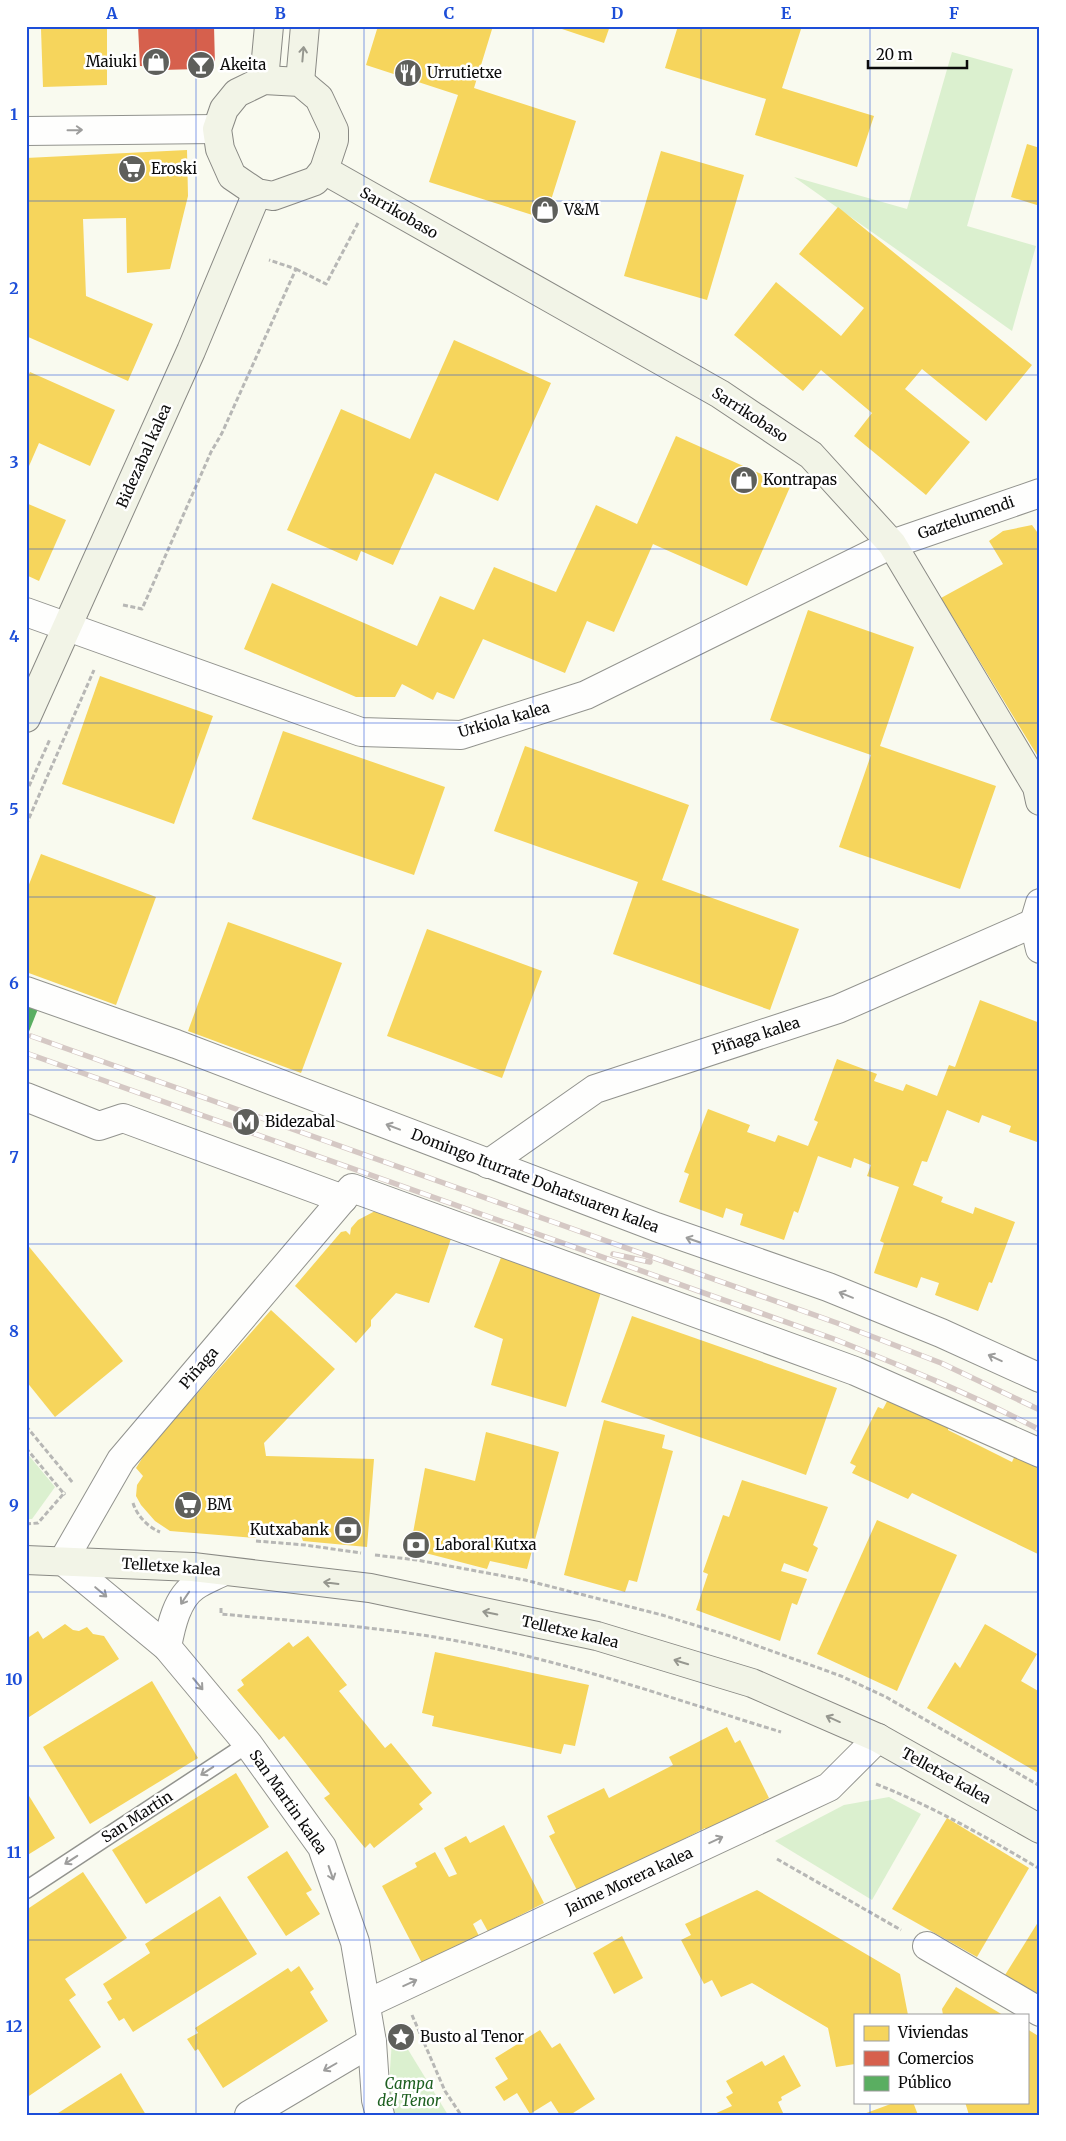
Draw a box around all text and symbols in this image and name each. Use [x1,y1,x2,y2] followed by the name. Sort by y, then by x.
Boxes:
[105,3,118,23] text: A
[274,3,286,23] text: B
[444,3,454,23] text: C
[611,3,623,23] text: D
[781,3,792,23] text: E
[949,3,959,23] text: F
[868,38,967,70] scale bar
[876,45,913,64] text: 20 m
[141,47,171,77] shop icon: Maiuki
[298,47,307,63] one-way arrow
[186,50,216,80] bar icon: Akeita
[86,52,137,71] place label: Maiuki
[219,55,266,74] place label: Akeita
[393,58,423,88] restaurant icon: Urrutietxe
[427,63,502,82] place label: Urrutietxe
[10,104,18,124] text: 1
[66,125,83,135] one-way arrow
[117,154,147,184] supermarket icon: Eroski
[151,159,197,178] place label: Eroski
[357,183,442,243] street label: Sarrikobaso
[530,195,560,225] shop icon: V&M
[563,200,600,219] place label: V&M
[9,278,19,298] text: 2
[709,383,792,446] street label: Sarrikobaso
[112,401,175,511] street label: Bidezabal kalea
[9,452,19,472] text: 3
[729,465,759,495] shop icon: Kontrapas
[763,470,837,489] place label: Kontrapas
[915,492,1017,543] street label: Gaztelumendi
[9,626,19,646] text: 4
[456,697,552,742] street label: Urkiola kalea
[9,799,19,819] text: 5
[9,973,19,993] text: 6
[710,1012,802,1059] street label: Piñaga kalea
[231,1107,261,1137] metro station icon: Bidezabal
[265,1112,336,1131] place label: Bidezabal
[386,1122,401,1131] one-way arrow
[408,1124,662,1237] street label: Domingo Iturrate Dohatsuaren kalea
[9,1147,19,1167] text: 7
[686,1235,701,1244] one-way arrow
[839,1289,854,1299] one-way arrow
[9,1321,19,1341] text: 8
[175,1343,222,1393] street label: Piñaga
[988,1352,1003,1362] one-way arrow
[173,1490,203,1520] supermarket icon: BM
[9,1495,19,1515] text: 9
[207,1495,232,1514] place label: BM
[333,1515,363,1545] bank icon: Kutxabank
[250,1520,329,1539] place label: Kutxabank
[401,1530,431,1560] bank icon: Laboral Kutxa
[435,1535,536,1554] place label: Laboral Kutxa
[121,1554,221,1579] street label: Telletxe kalea
[323,1578,339,1588] one-way arrow
[94,1586,107,1597] one-way arrow
[180,1591,190,1605] one-way arrow
[482,1608,498,1618] one-way arrow
[520,1611,621,1652] street label: Telletxe kalea
[674,1656,690,1666] one-way arrow
[5,1669,23,1689] text: 10
[192,1678,204,1691] one-way arrow
[826,1713,841,1723] one-way arrow
[898,1743,994,1808] street label: Telletxe kalea
[245,1746,331,1857] street label: San Martin kalea
[200,1766,214,1776] one-way arrow
[98,1786,176,1847] street label: San Martin
[708,1835,723,1844] one-way arrow
[7,1842,22,1862] text: 11
[561,1843,695,1919] street label: Jaime Morera kalea
[64,1855,78,1866] one-way arrow
[327,1865,337,1881] one-way arrow
[403,1978,418,1988] one-way arrow
[854,2014,1028,2104] legend
[6,2016,22,2036] text: 12
[386,2022,416,2052] place icon: Busto al Tenor
[897,2023,968,2042] text: Viviendas
[420,2027,524,2046] place label: Busto al Tenor
[898,2049,974,2068] text: Comercios
[323,2063,337,2073] one-way arrow
[898,2073,952,2092] text: Público
[377,2074,442,2110] park label: Campa del Tenor

